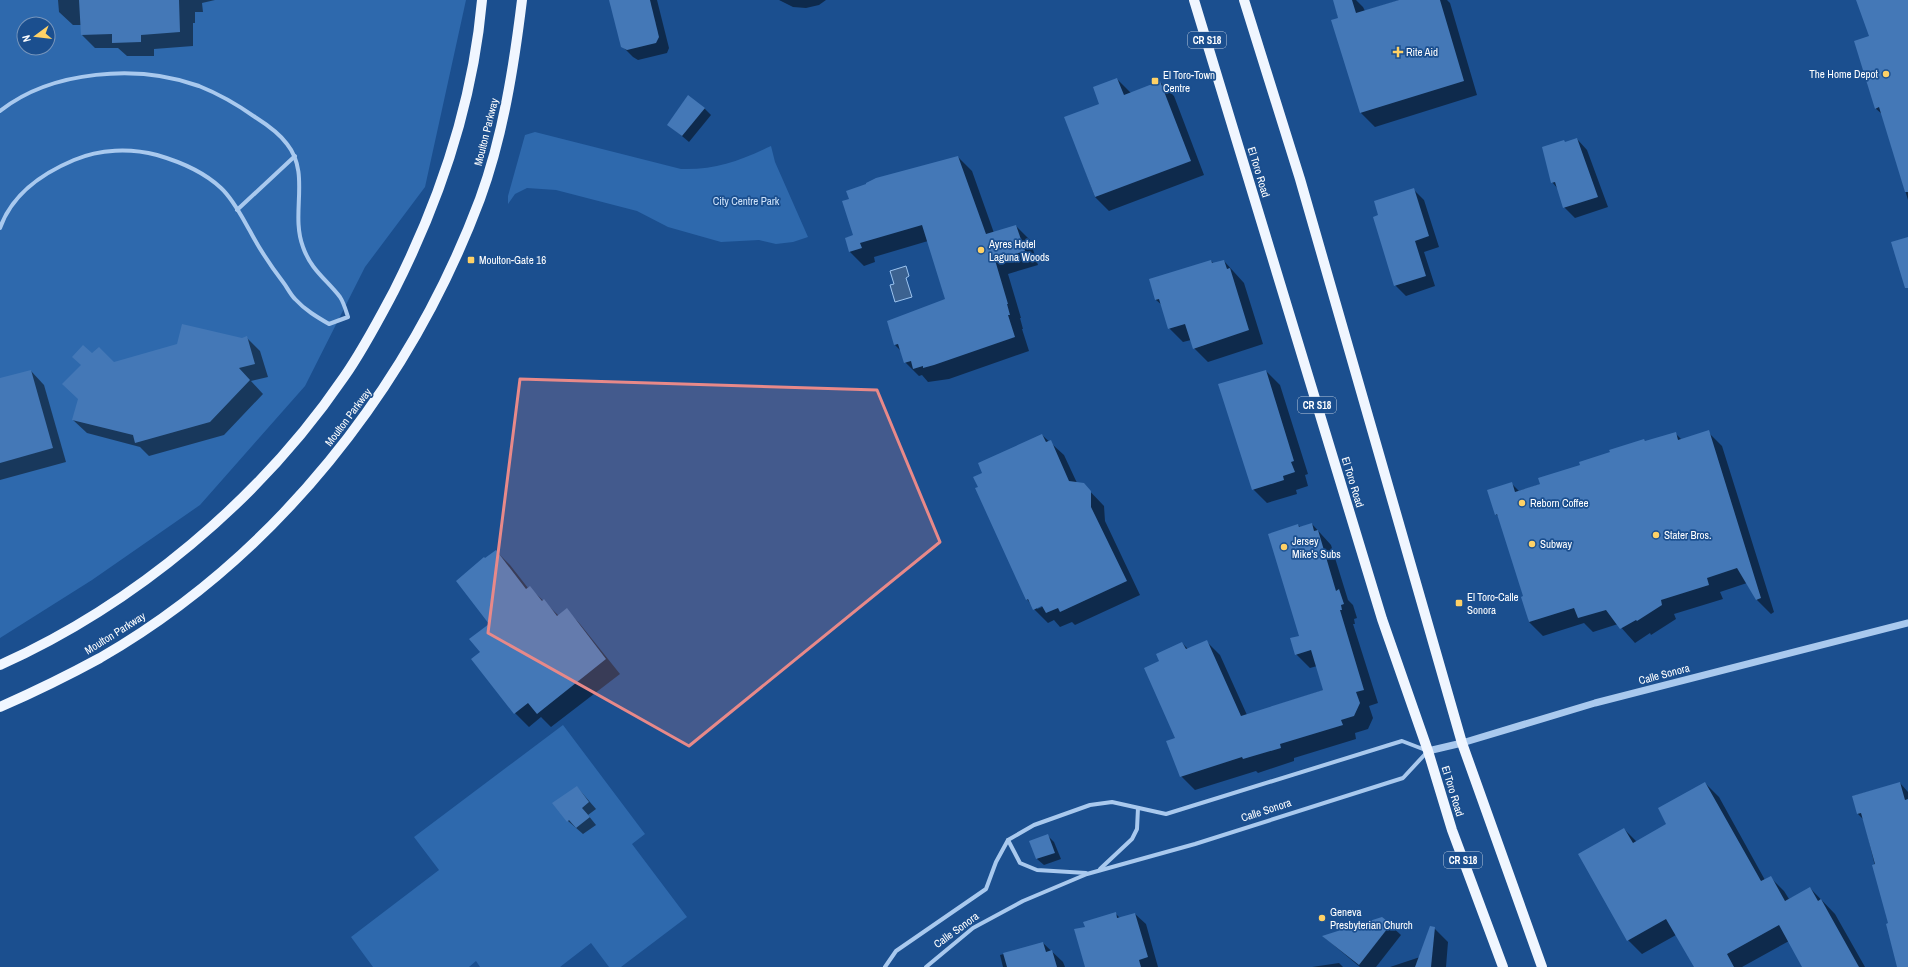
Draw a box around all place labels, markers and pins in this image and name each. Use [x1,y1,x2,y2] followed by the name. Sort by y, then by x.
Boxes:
[1406,45,1438,59] place label: Rite Aid
[1393,47,1403,57] marker: Rite Aid
[1809,67,1878,81] place label: The Home Depot
[1163,68,1215,95] place label: El Toro-Town Centre
[1881,69,1891,79] marker: The Home Depot
[1150,76,1160,86] marker: El Toro-Town Centre
[988,237,1050,264] place label: Ayres Hotel Laguna Woods
[976,245,986,255] marker: Ayres Hotel Laguna Woods
[479,253,546,267] place label: Moulton-Gate 16
[466,255,476,265] marker: Moulton-Gate 16
[1530,496,1589,510] place label: Reborn Coffee
[1517,498,1527,508] marker: Reborn Coffee
[1664,528,1712,542] place label: Stater Bros.
[1651,530,1661,540] marker: Stater Bros.
[1292,534,1341,561] place label: Jersey Mike's Subs
[1540,537,1573,551] place label: Subway
[1527,539,1537,549] marker: Subway
[1279,542,1289,552] marker: Jersey Mike's Subs
[1467,590,1518,617] place label: El Toro-Calle Sonora
[1454,598,1464,608] marker: El Toro-Calle Sonora
[1330,905,1413,932] place label: Geneva Presbyterian Church
[1317,913,1327,923] marker: Geneva Presbyterian Church

